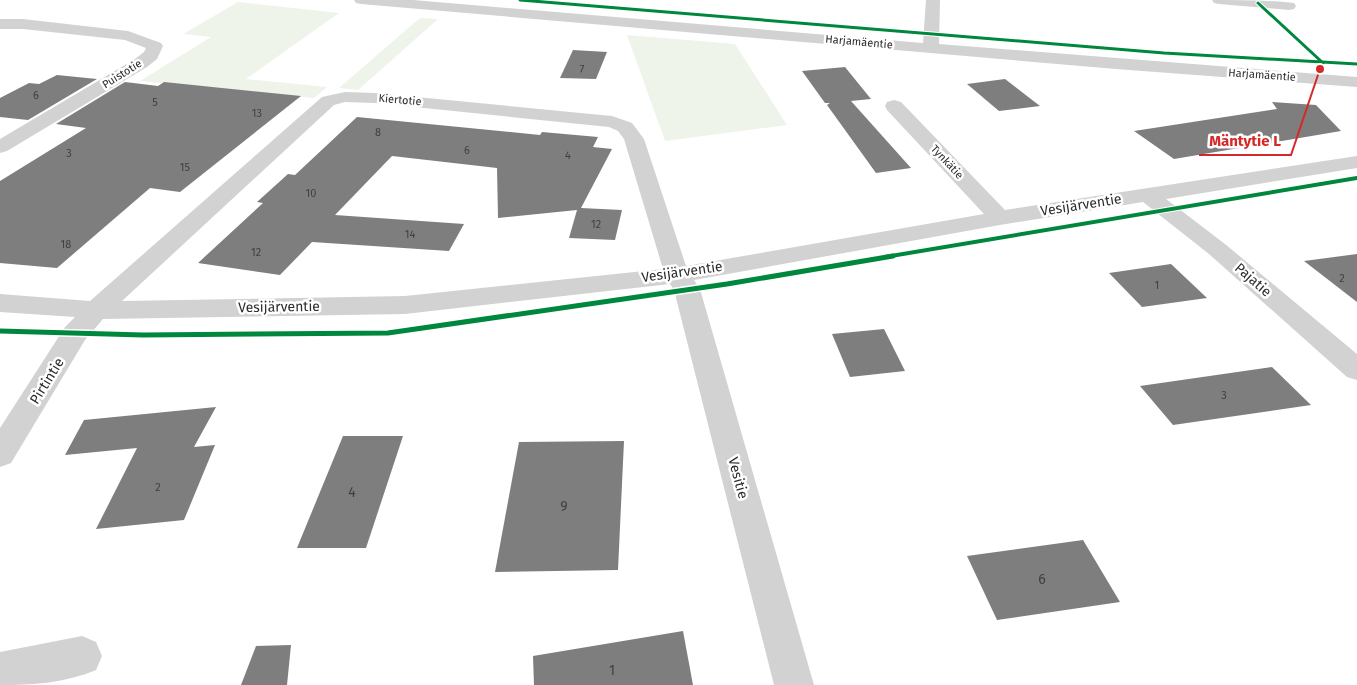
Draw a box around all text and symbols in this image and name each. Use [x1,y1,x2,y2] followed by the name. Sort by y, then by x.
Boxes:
[825,33,893,51] street label: Harjamäentie
[100,57,144,91] street label: Puistotie
[580,63,585,76] house number: 7
[1228,66,1296,84] street label: Harjamäentie
[33,89,39,102] house number: 6
[378,92,422,108] street label: Kiertotie
[152,96,158,109] house number: 5
[252,107,262,120] house number: 13
[1199,125,1291,155] callout: Mäntytie L
[375,126,381,139] house number: 8
[1209,132,1281,150] text: Mäntytie L
[928,142,966,182] street label: Tynkätie
[464,144,470,157] house number: 6
[66,147,72,160] house number: 3
[565,149,571,162] house number: 4
[180,161,191,174] house number: 15
[306,187,316,200] house number: 10
[1039,190,1123,220] street label: Vesijärventie
[591,218,601,231] house number: 12
[405,228,415,241] house number: 14
[61,238,71,251] house number: 18
[251,246,261,259] house number: 12
[640,258,724,286] street label: Vesijärventie
[1231,259,1275,301] street label: Pajatie
[1339,272,1345,285] house number: 2
[1155,279,1159,292] house number: 1
[238,298,320,316] street label: Vesijärventie
[26,355,68,407] street label: Pirtintie
[1221,389,1227,402] house number: 3
[724,455,752,501] street label: Vesitie
[155,481,161,494] house number: 2
[348,484,356,501] house number: 4
[560,498,568,515] house number: 9
[1038,571,1046,588] house number: 6
[609,662,615,679] house number: 1

